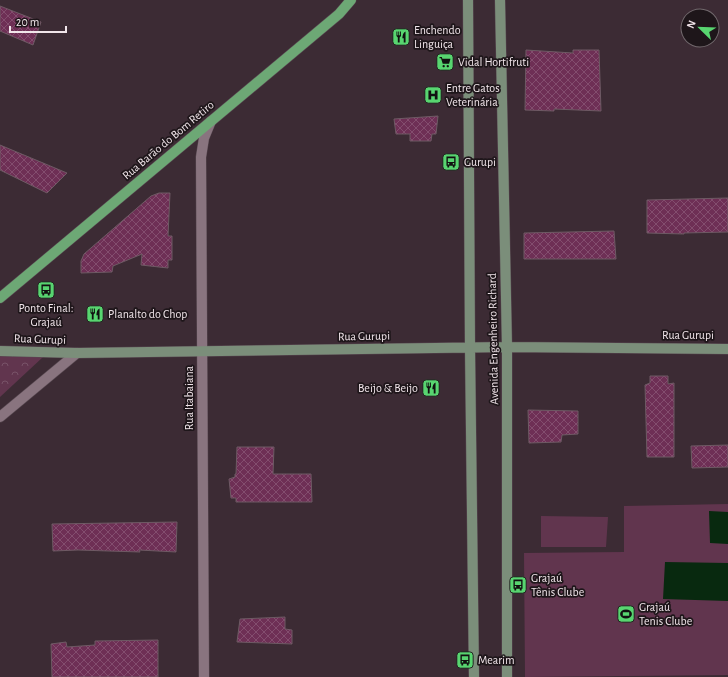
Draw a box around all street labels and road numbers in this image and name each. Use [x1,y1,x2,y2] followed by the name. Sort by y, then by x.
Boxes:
[120,98,216,182] street label: Rua Barão do Bom Retiro
[486,273,500,405] street label: Avenida Engenheiro Richard
[662,329,714,341] street label: Rua Gurupi
[338,330,390,342] street label: Rua Gurupi
[14,332,66,346] street label: Rua Gurupi
[183,365,195,430] street label: Rua Itabaiana

